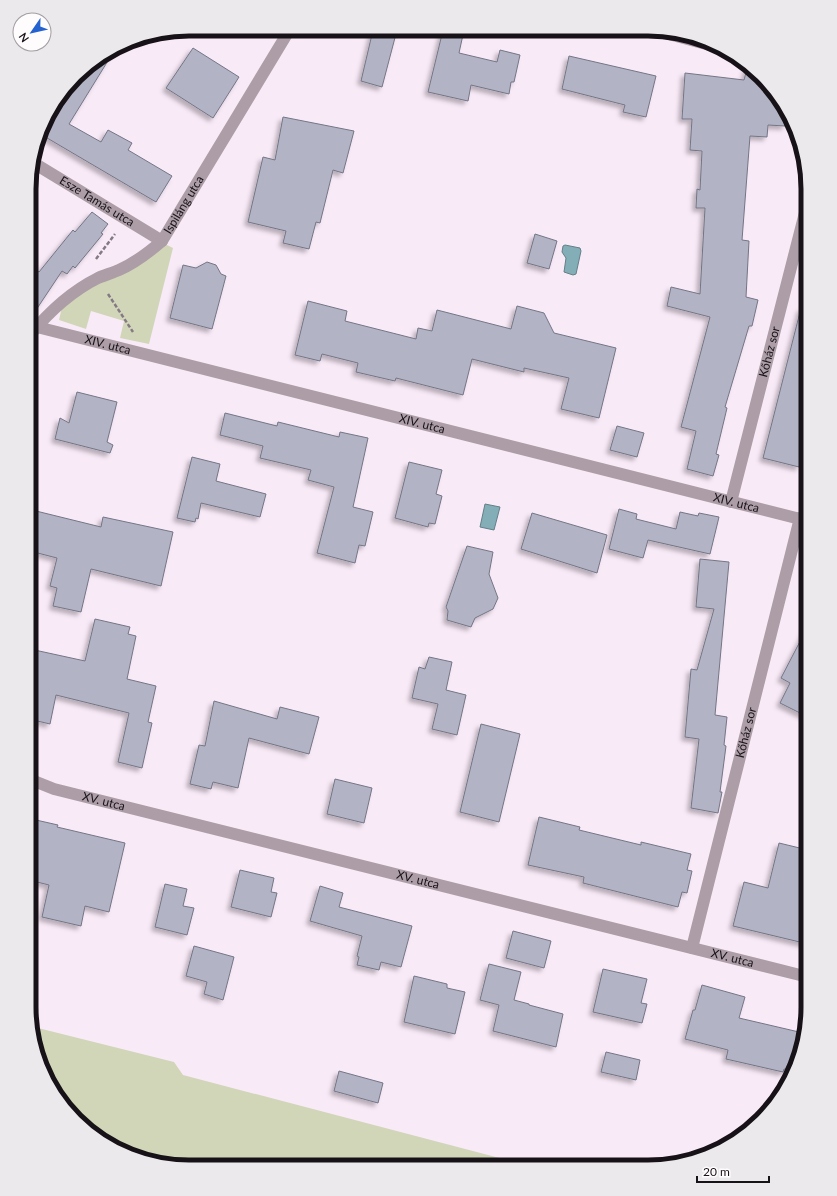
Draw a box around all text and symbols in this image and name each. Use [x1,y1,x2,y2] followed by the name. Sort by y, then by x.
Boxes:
[12,12,52,52] north arrow
[16,31,31,45] text: N
[57,173,137,230] street label: Esze Tamás utca
[160,173,207,237] street label: Ispiláng utca
[755,324,783,379] street label: Kőház sor
[83,331,133,357] street label: XIV. utca
[397,410,447,436] street label: XIV. utca
[712,489,761,515] street label: XIV. utca
[732,705,759,760] street label: Kőház sor
[81,788,127,813] street label: XV. utca
[395,867,441,892] street label: XV. utca
[709,945,755,970] street label: XV. utca
[697,1158,769,1184] scale bar
[703,1164,730,1179] text: 20 m

